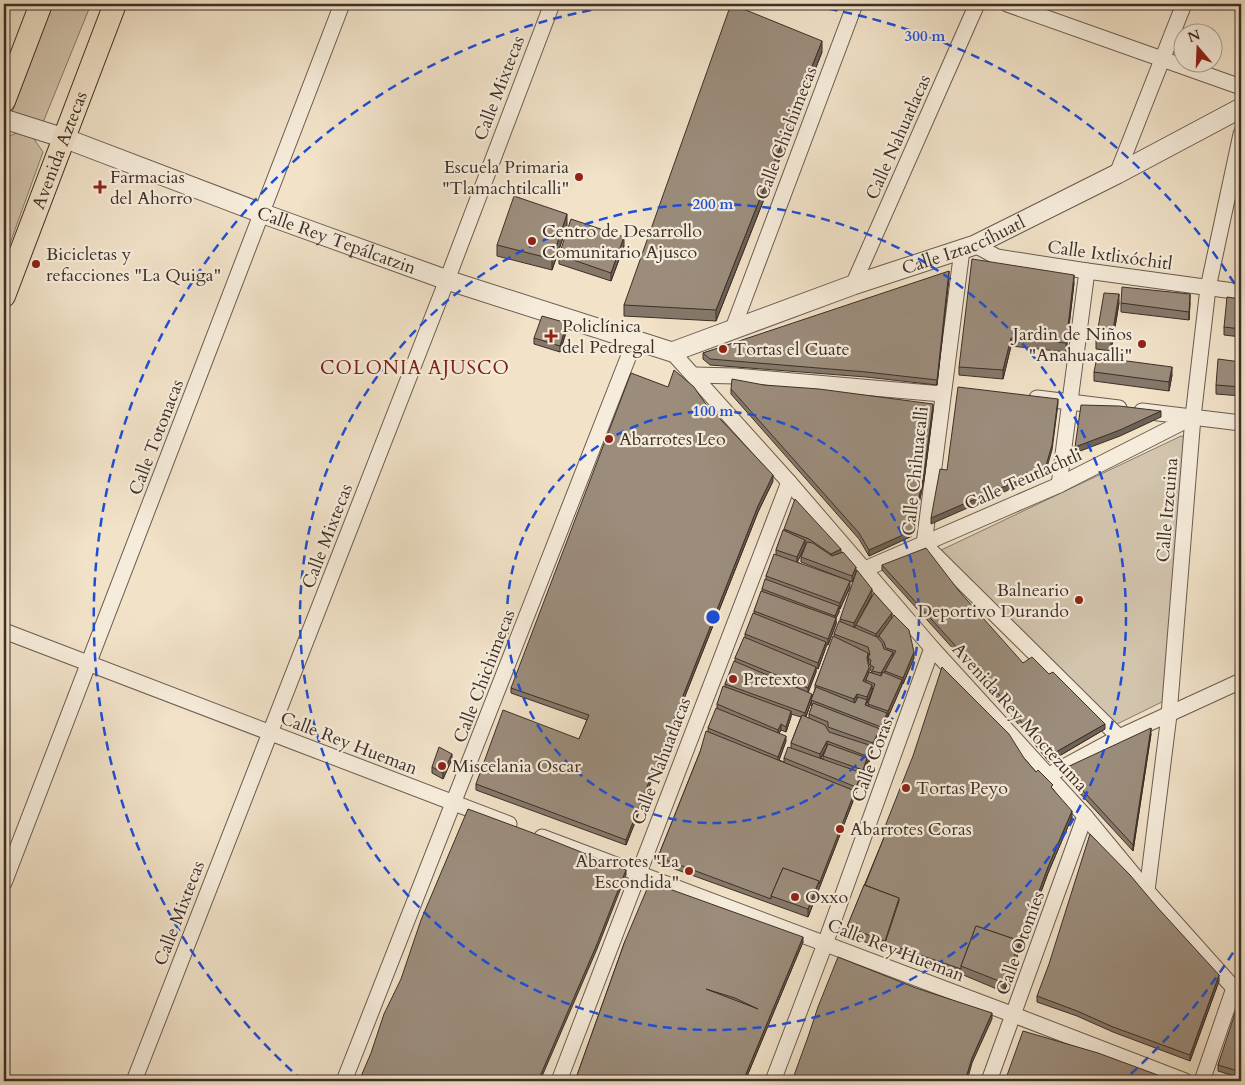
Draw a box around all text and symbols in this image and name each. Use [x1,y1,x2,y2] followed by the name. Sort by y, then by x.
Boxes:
[1172,22,1222,72] north arrow
[1185,25,1203,47] text: N
[905,26,946,46] text: 300 m
[468,32,531,144] street label: Calle Mixtecas
[750,63,823,203] street label: Calle Chichimecas
[860,71,937,204] street label: Calle Nahuatlacas
[26,88,94,213] street label: Avenida Aztecas
[442,155,569,201] place label: Escuela Primaria "Tlamachtilcalli"
[110,165,193,211] place label: Farmacias del Ahorro
[573,171,585,183] marker: Escuela Primaria "Tlamachtilcalli"
[94,181,106,193] marker: Farmacias del Ahorro
[693,194,734,214] text: 200 m
[253,201,420,281] street label: Calle Rey Tepálcatzin
[899,210,1030,281] street label: Calle Iztaccíhuatl
[542,219,702,265] place label: Centro de Desarrollo Comunitario Ajusco
[1046,234,1175,277] street label: Calle Ixtlixóchitl
[526,235,538,247] marker: Centro de Desarrollo Comunitario Ajusco
[46,242,221,288] place label: Bicicletas y refacciones "La Quiga"
[30,258,42,270] marker: Bicicletas y refacciones "La Quiga"
[562,314,655,360] place label: Policlínica del Pedregal
[1010,322,1132,368] place label: Jardin de Niños "Anahuacalli"
[544,329,558,343] marker: Policlínica del Pedregal
[733,337,850,362] place label: Tortas el Cuate
[1136,338,1148,350] marker: Jardin de Niños "Anahuacalli"
[717,343,729,355] marker: Tortas el Cuate
[320,355,510,381] district label: COLONIA AJUSCO
[123,376,190,499] street label: Calle Totonacas
[693,401,734,421] text: 100 m
[896,405,935,537] street label: Calle Chihuacalli
[619,427,726,452] place label: Abarrotes Leo
[603,433,615,445] marker: Abarrotes Leo
[960,442,1086,517] street label: Calle Teutlachtli
[1150,457,1185,563] street label: Calle Itzcuina
[296,480,359,592] street label: Calle Mixtecas
[918,578,1069,624] place label: Balneario Deportivo Durando
[1073,594,1085,606] marker: Balneario Deportivo Durando
[448,606,521,746] street label: Calle Chichimecas
[704,608,722,626] centre of rings
[946,638,1093,797] street label: Avenida Rey Moctezuma
[743,667,807,692] place label: Pretexto
[727,673,739,685] marker: Pretexto
[626,694,697,828] street label: Calle Nahuatlacas
[277,706,422,781] street label: Calle Rey Hueman
[846,715,899,806] street label: Calle Coras
[452,754,581,779] place label: Miscelania Oscar
[436,760,448,772] marker: Miscelania Oscar
[916,776,1008,801] place label: Tortas Peyo
[900,782,912,794] marker: Tortas Peyo
[850,817,972,842] place label: Abarrotes Coras
[834,823,846,835] marker: Abarrotes Coras
[575,849,679,895] place label: Abarrotes "La Escondida"
[148,857,211,969] street label: Calle Mixtecas
[683,865,695,877] marker: Abarrotes "La Escondida"
[805,885,848,910] place label: Oxxo
[990,888,1051,999] street label: Calle Otomíes
[789,891,801,903] marker: Oxxo
[824,913,969,988] street label: Calle Rey Hueman

